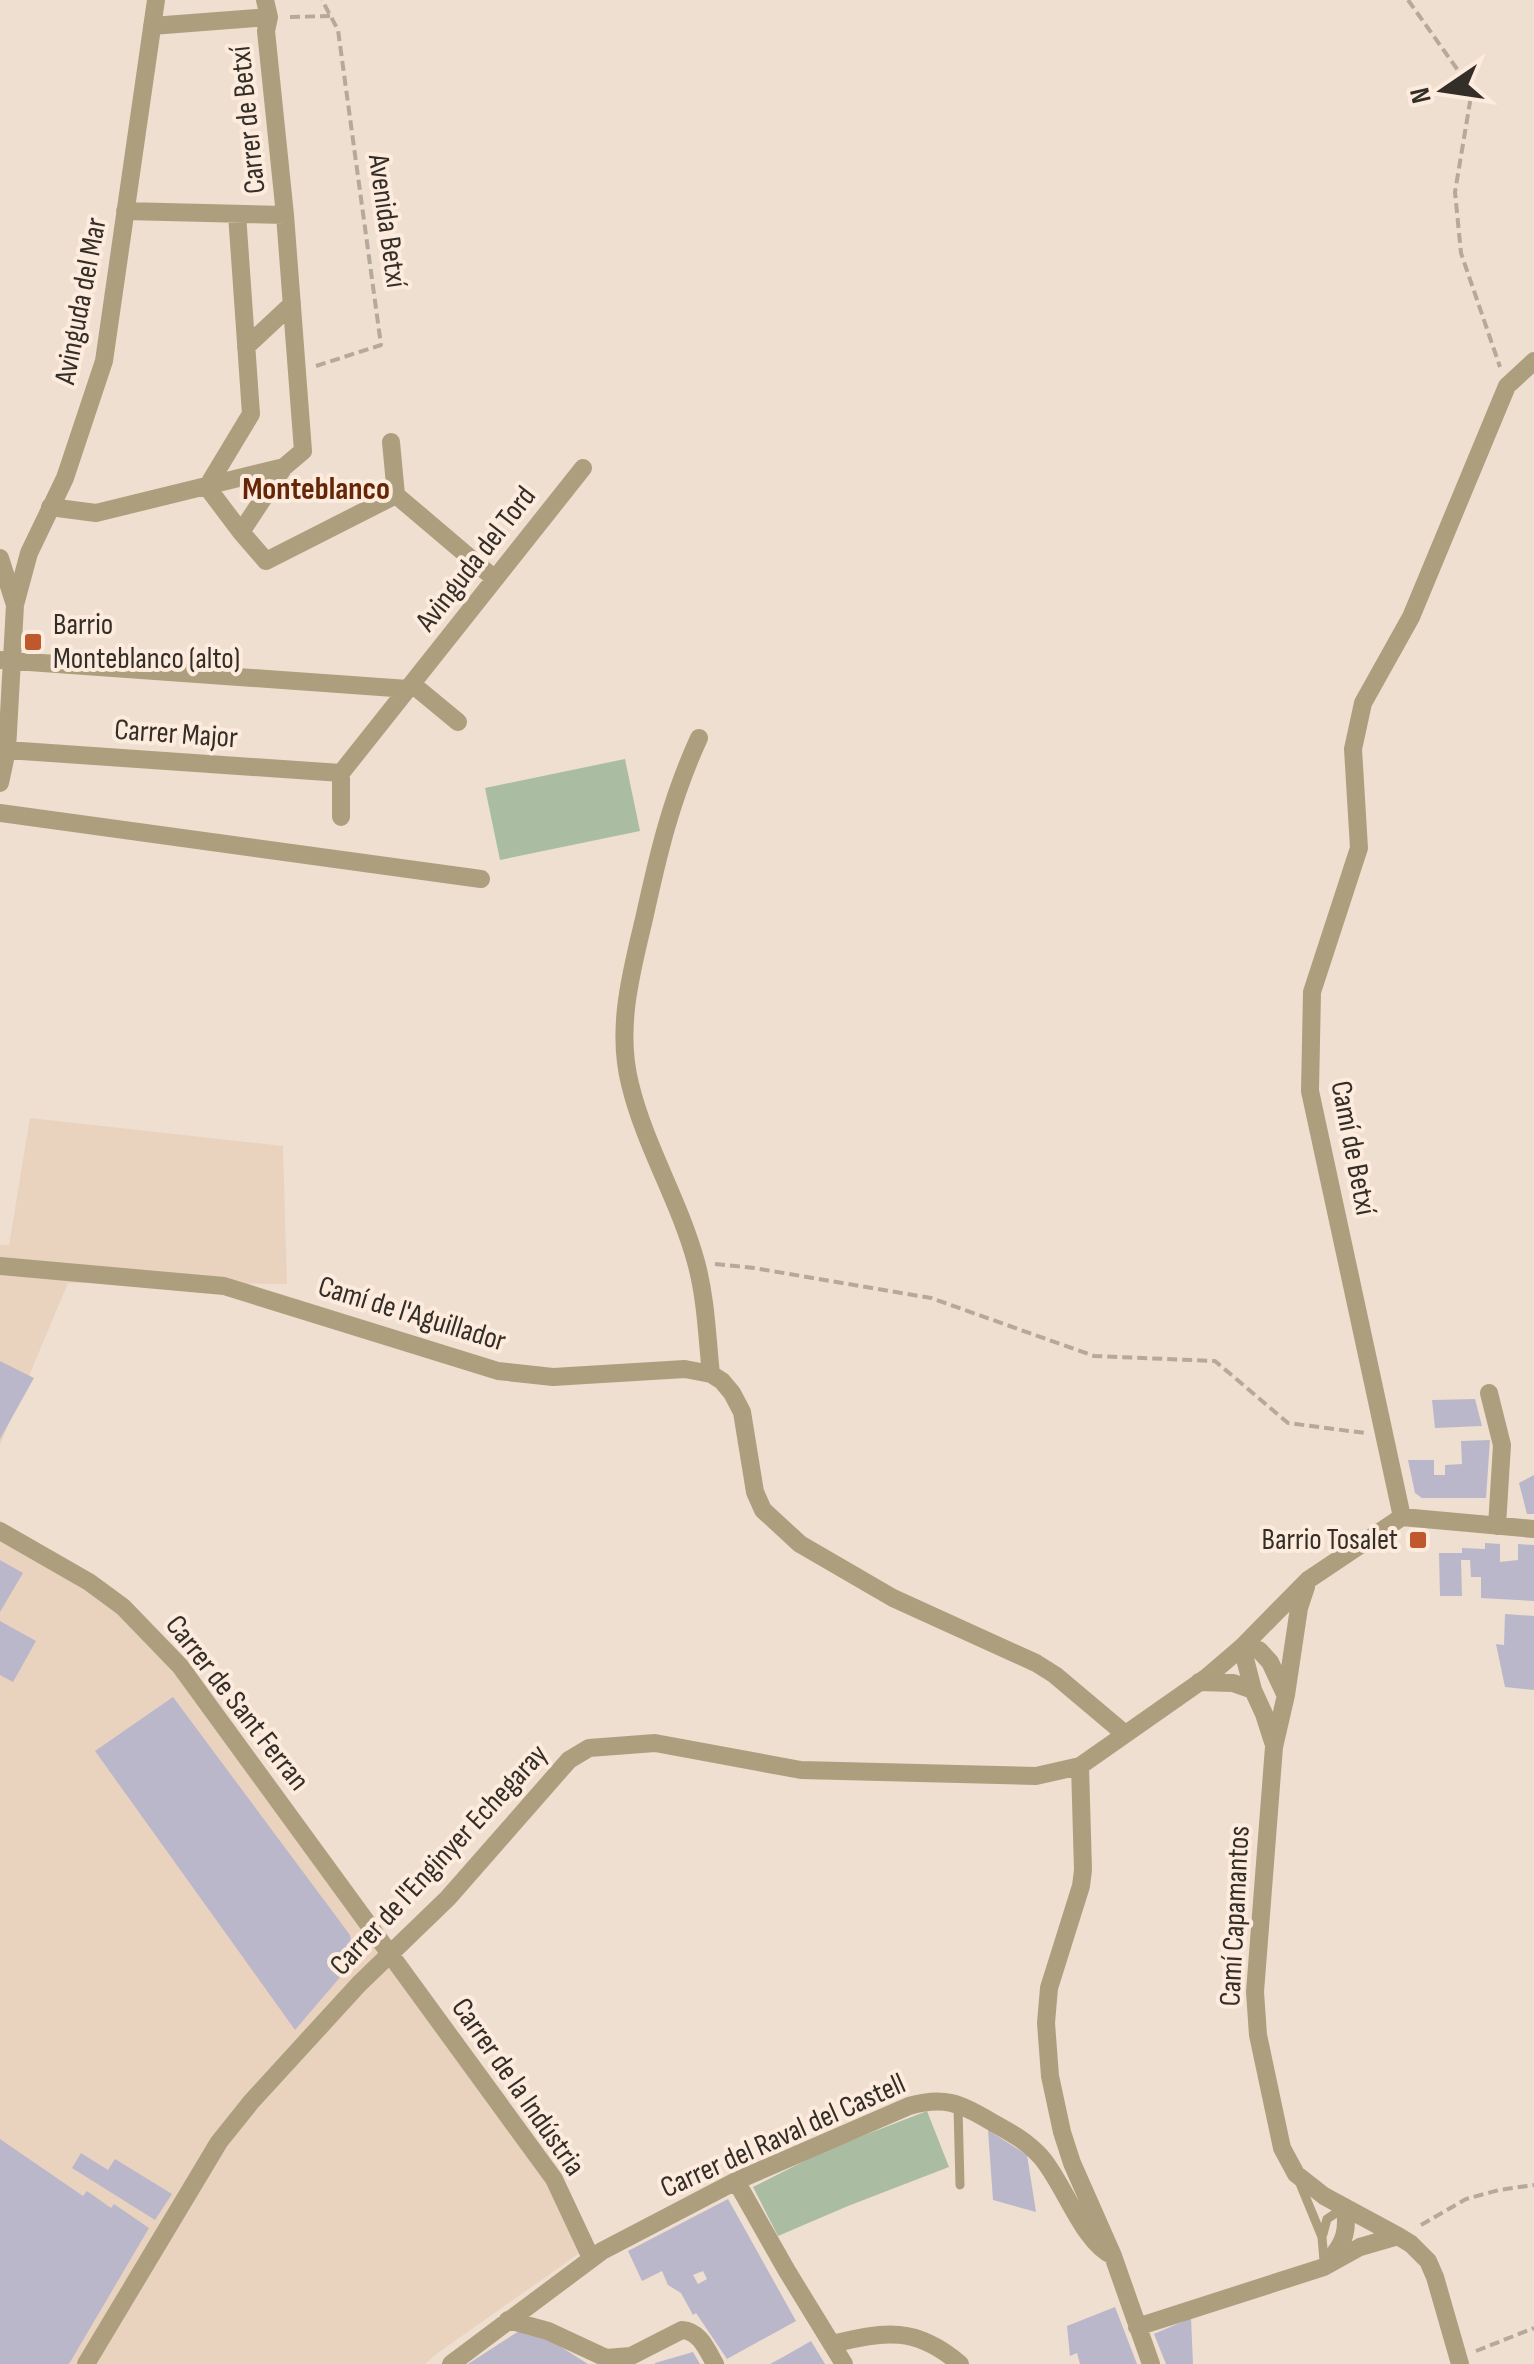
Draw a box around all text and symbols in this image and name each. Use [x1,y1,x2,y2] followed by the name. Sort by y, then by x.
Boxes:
[1394,40,1494,140] north arrow
[222,44,274,196] street label: Carrer de Betxí
[1403,84,1439,106] text: N
[360,151,414,290] street label: Avenida Betxí
[47,214,115,388] street label: Avinguda del Mar
[242,470,390,509] district label: Monteblanco
[408,479,544,639] street label: Avinguda del Tord
[53,607,240,677] place label: Barrio Monteblanco (alto)
[22,631,44,653] marker: Barrio Monteblanco (alto)
[113,712,239,756] street label: Carrer Major
[1322,1078,1384,1218] street label: Camí de Betxí
[314,1268,511,1360] street label: Camí de l'Aguillador
[1261,1522,1398,1558] place label: Barrio Tosalet
[1407,1529,1429,1551] marker: Barrio Tosalet
[157,1608,317,1798] street label: Carrer de Sant Ferran
[323,1737,556,1983] street label: Carrer de l'Enginyer Echegaray
[1212,1825,1258,2007] street label: Camí Capamantos
[443,1991,593,2183] street label: Carrer de la Indústria
[655,2066,911,2206] street label: Carrer del Raval del Castell

